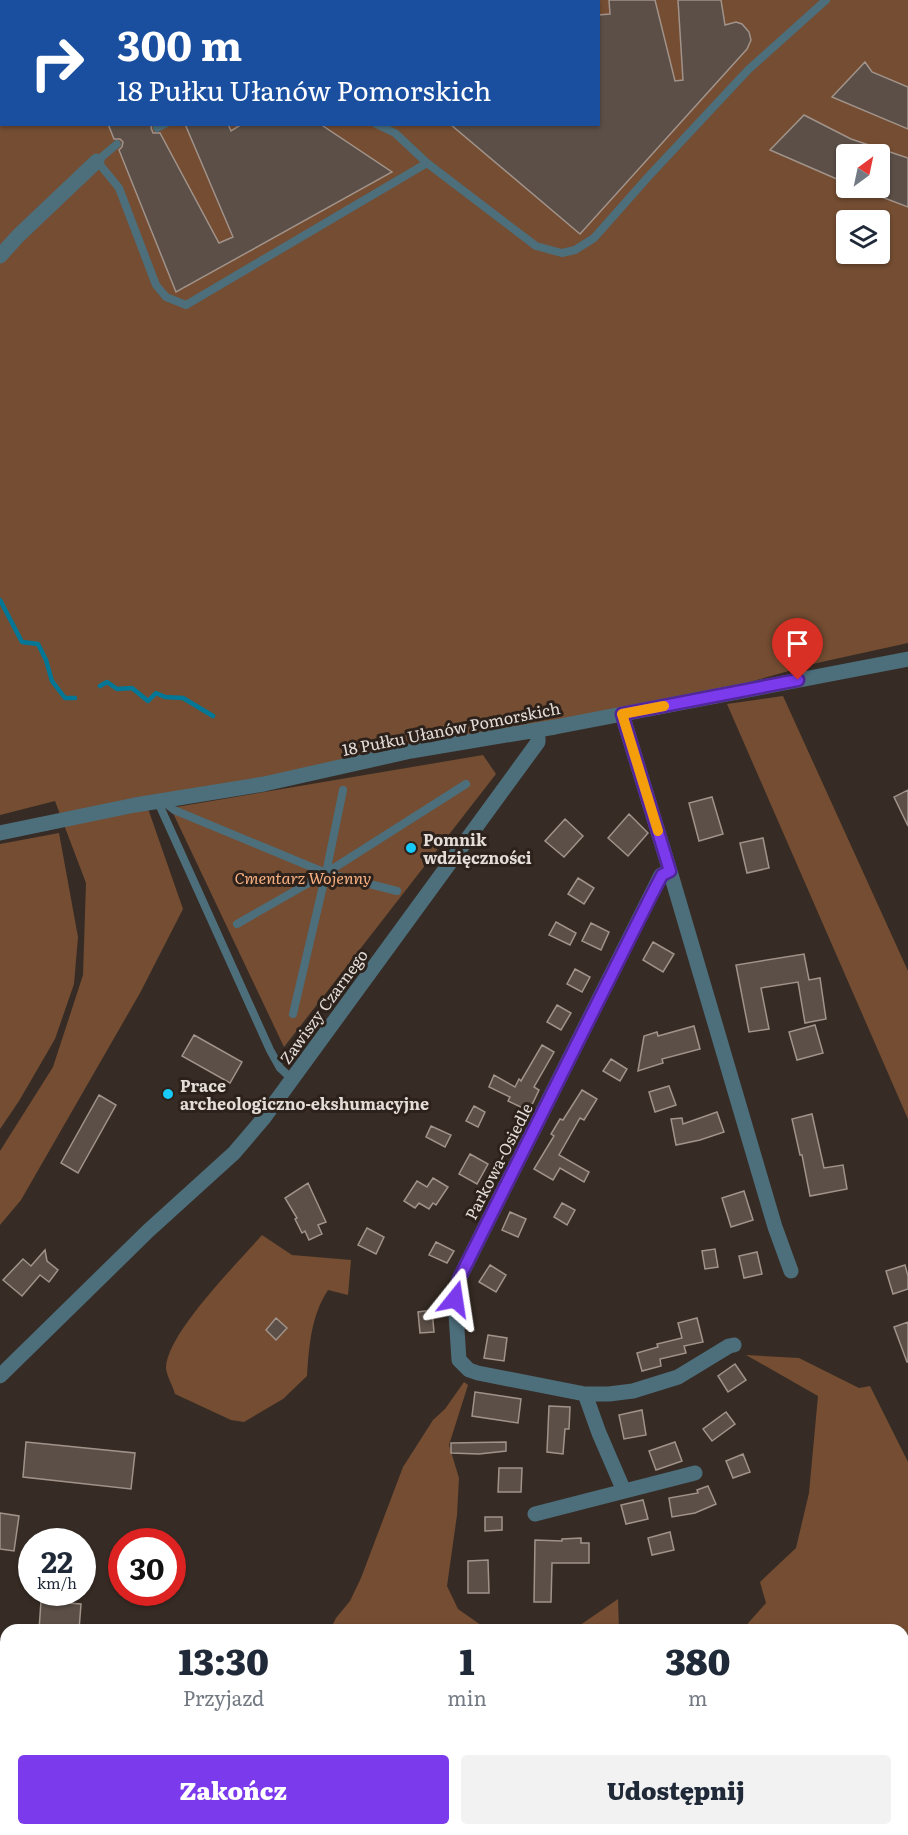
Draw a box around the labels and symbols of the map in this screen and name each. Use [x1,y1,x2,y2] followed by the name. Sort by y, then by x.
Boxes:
[836,144,890,198] north arrow
[772,618,823,680] pin
[340,695,563,761] street label: 18 Pułku Ułanów Pomorskich
[423,827,532,869] place label: Pomnik wdzięczności
[404,841,418,855] marker: Pomnik wdzięczności
[235,865,371,889] park label: Cmentarz Wojenny
[273,944,373,1068] street label: Zawiszy Czarnego
[180,1073,429,1115] place label: Prace archeologiczno-ekshumacyjne
[161,1087,175,1101] marker: Prace archeologiczno-ekshumacyjne
[458,1098,538,1224] street label: Parkowa-Osiedle
[423,1267,487,1331] position arrow
[108,1528,186,1606] speed limit sign: 30

